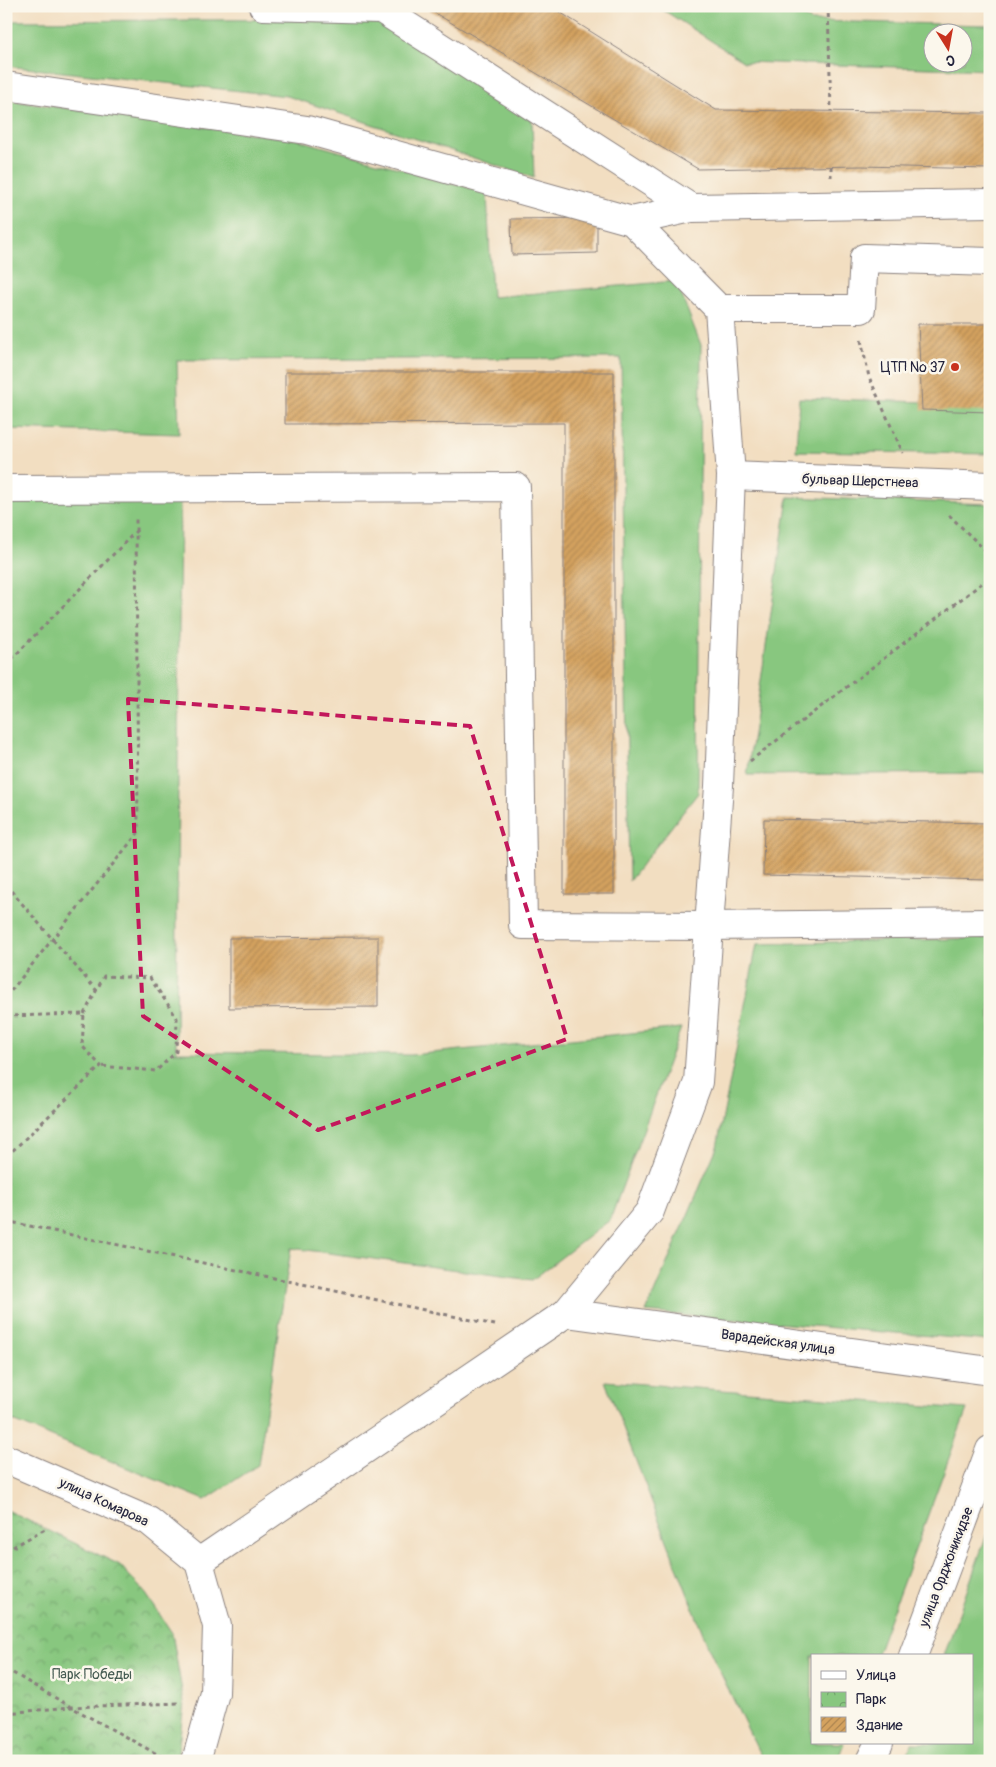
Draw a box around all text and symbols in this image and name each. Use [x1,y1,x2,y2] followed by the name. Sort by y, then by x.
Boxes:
[924,22,974,72] north arrow
[944,51,956,70] text: С
[881,359,946,376] place label: ЦТП № 37
[949,361,961,373] marker: ЦТП № 37
[801,470,919,492] street label: бульвар Шерстнева
[720,1326,836,1358] street label: Варадейская улица
[56,1473,151,1530] street label: улица Комарова
[915,1505,977,1630] street label: улица Орджоникидзе
[811,1654,974,1744] legend
[52,1666,132,1683] park label: Парк Победы
[856,1666,896,1685] text: Улица
[856,1690,887,1709] text: Парк
[856,1716,903,1735] text: Здание

